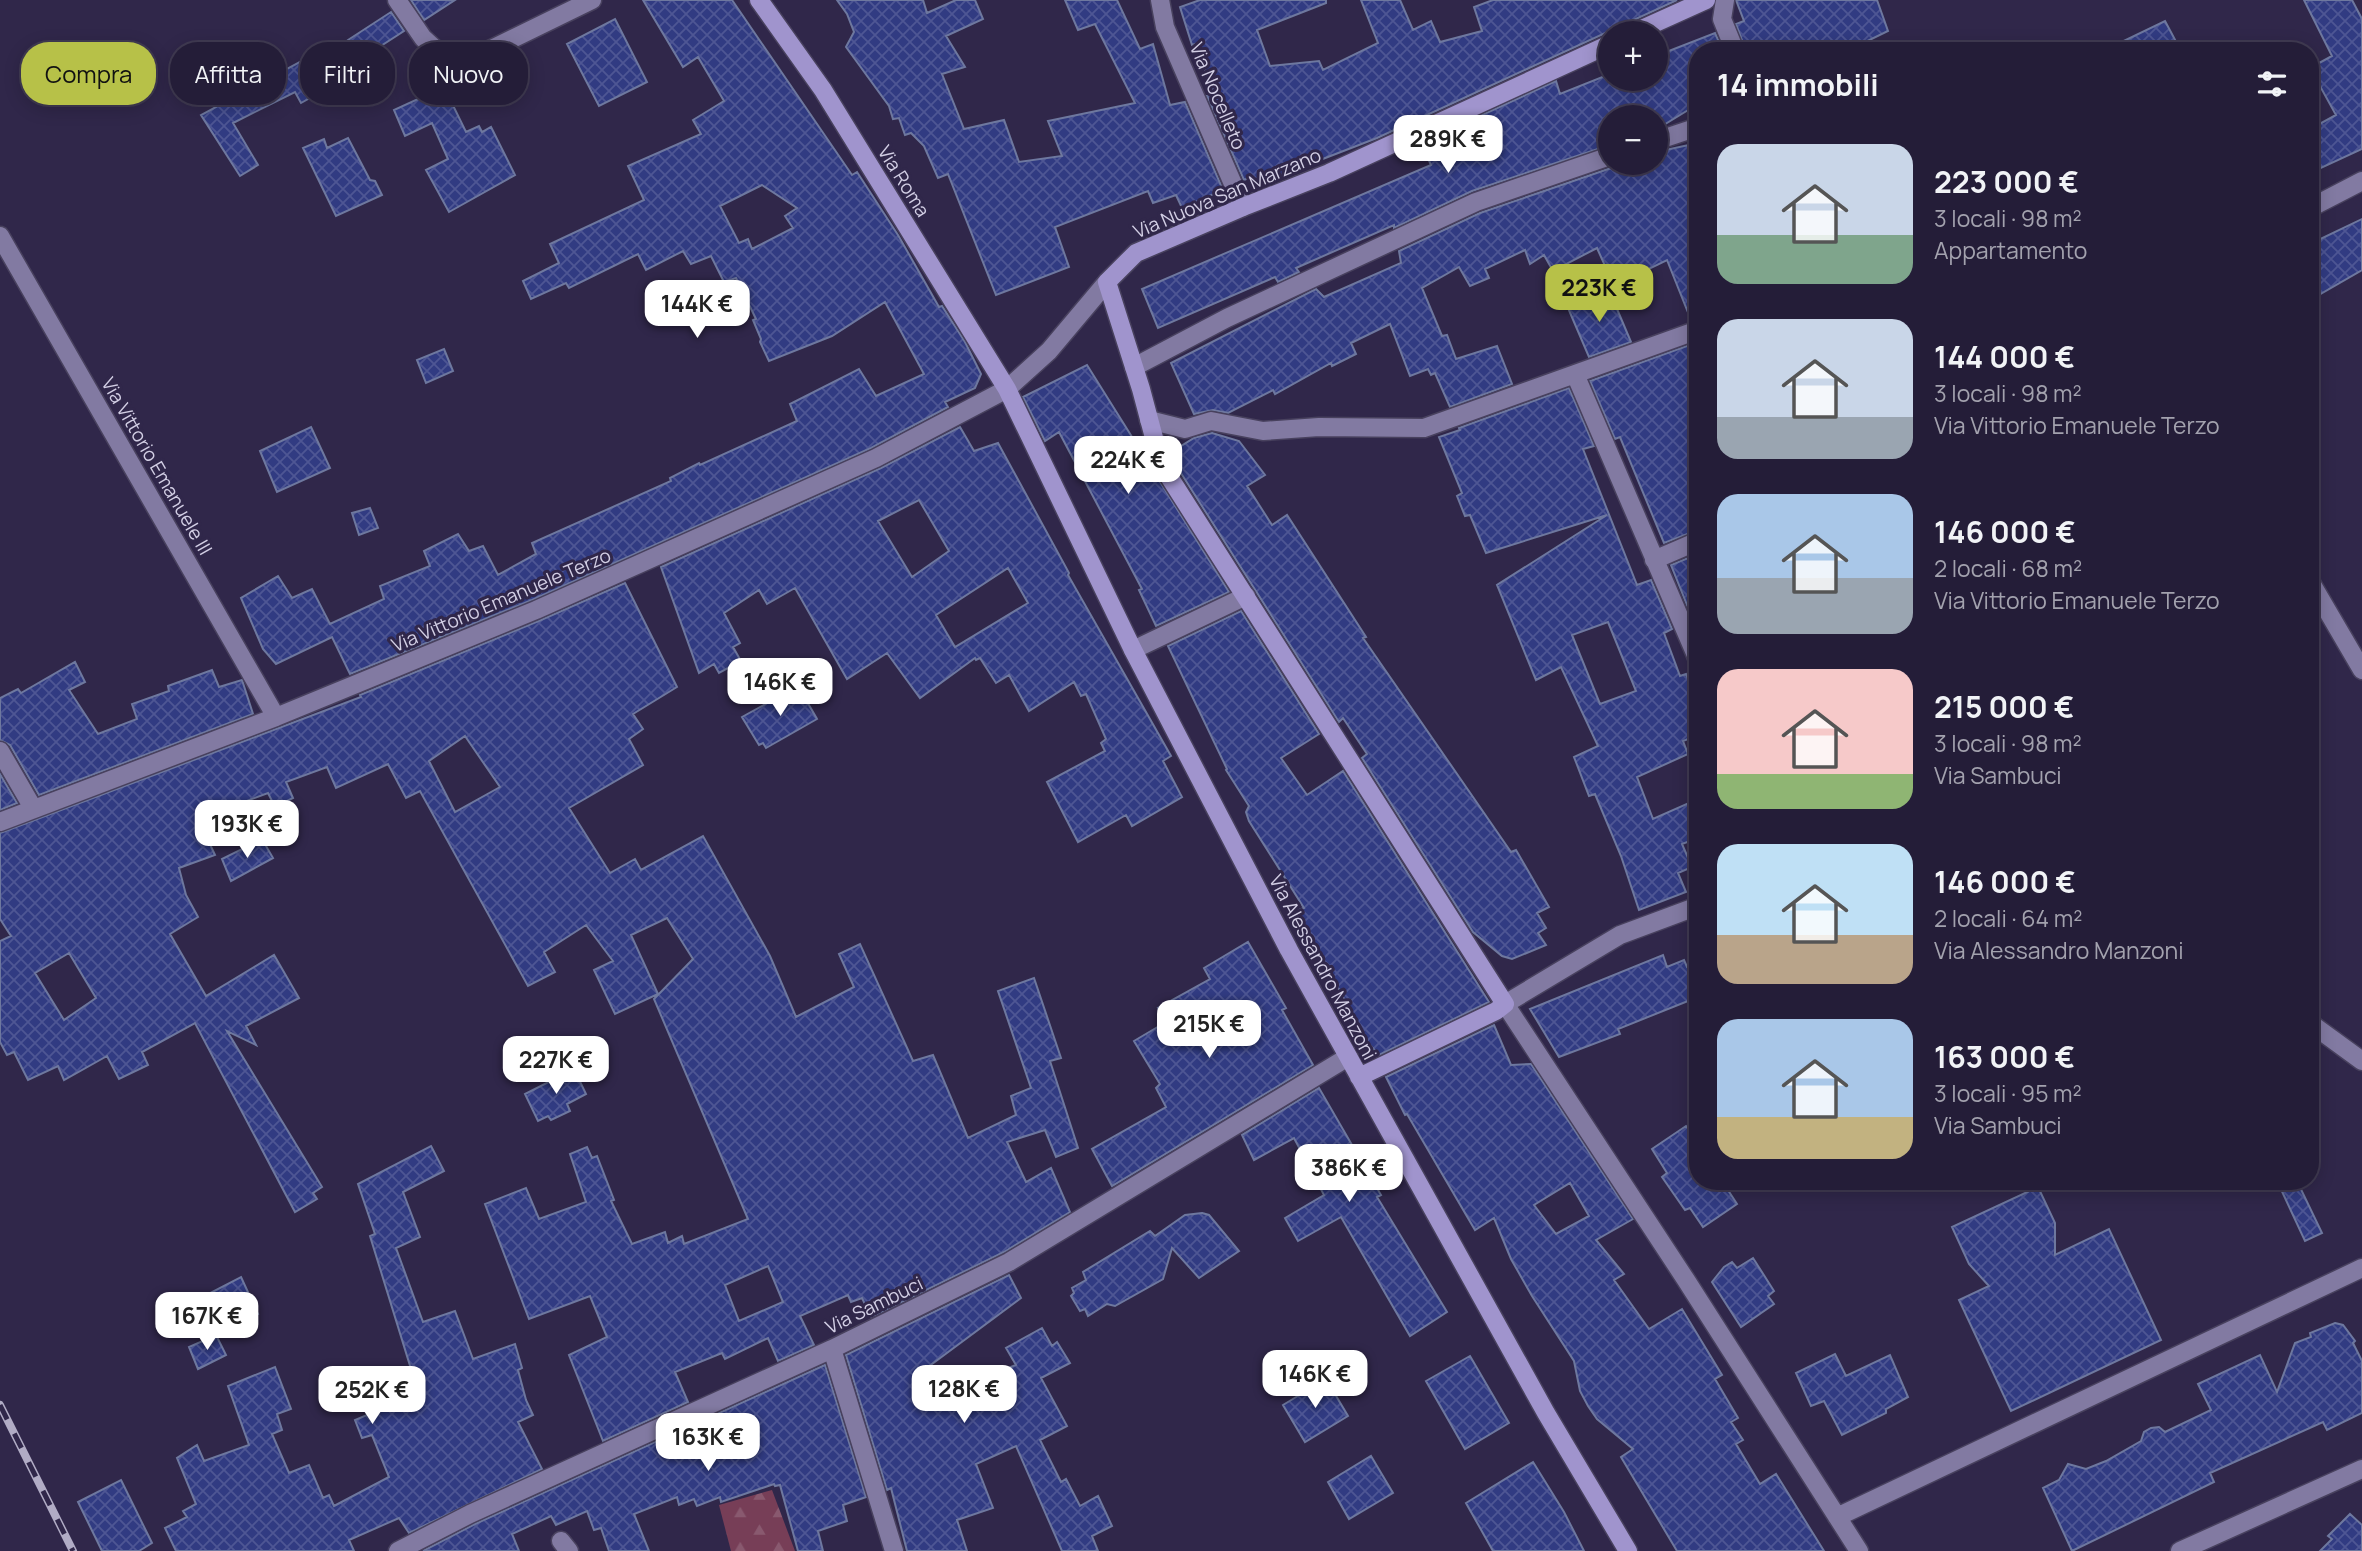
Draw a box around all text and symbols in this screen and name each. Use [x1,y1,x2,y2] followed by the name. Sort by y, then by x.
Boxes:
[1598,21,1668,175] map controls
[1598,21,1668,91] button: +
[1184,38,1252,154] street label: Via Nocelleto
[21,42,156,105] chip: Compra
[170,42,286,105] chip: Affitta
[300,42,395,105] chip: Filtri
[409,42,528,105] chip: Nuovo
[1717,64,1879,105] text: 14 immobili
[2253,65,2291,103] icon: filters
[1598,105,1668,175] button: −
[1391,116,1505,175] pin: 289K €
[1410,122,1486,154] text: 289K €
[872,140,936,222] street label: Via Roma
[1129,142,1325,244] street label: Via Nuova San Marzano
[1934,161,2079,202] text: 223 000 €
[1773,172,1857,256] icon: home
[1934,202,2082,234] text: 3 locali · 98 m²
[1934,234,2087,266] text: Appartamento
[1542,264,1656,324] pin: 223K €
[1561,271,1637,303] text: 223K €
[640,280,754,340] pin: 144K €
[661,287,733,319] text: 144K €
[1934,336,2075,377] text: 144 000 €
[1773,347,1857,431] icon: home
[96,373,218,559] street label: Via Vittorio Emanuele III
[1934,377,2082,409] text: 3 locali · 98 m²
[1934,409,2220,441] text: Via Vittorio Emanuele Terzo
[1071,436,1185,496] pin: 224K €
[1090,443,1166,475] text: 224K €
[1934,511,2076,552] text: 146 000 €
[1773,522,1857,606] icon: home
[387,542,615,658] street label: Via Vittorio Emanuele Terzo
[1934,552,2082,584] text: 2 locali · 68 m²
[1934,584,2220,616] text: Via Vittorio Emanuele Terzo
[723,658,837,718] pin: 146K €
[743,665,817,697] text: 146K €
[1934,686,2074,727] text: 215 000 €
[1773,697,1857,781] icon: home
[1934,727,2082,759] text: 3 locali · 98 m²
[1934,759,2062,791] text: Via Sambuci
[190,800,304,860] pin: 193K €
[211,807,283,839] text: 193K €
[1934,861,2076,902] text: 146 000 €
[1263,870,1383,1064] street label: Via Alessandro Manzoni
[1773,872,1857,956] icon: home
[1934,902,2082,934] text: 2 locali · 64 m²
[1934,934,2184,966] text: Via Alessandro Manzoni
[1152,1000,1266,1060] pin: 215K €
[1173,1007,1245,1039] text: 215K €
[499,1036,613,1096] pin: 227K €
[1934,1036,2075,1077] text: 163 000 €
[519,1043,593,1075] text: 227K €
[1773,1047,1857,1131] icon: home
[1934,1077,2082,1109] text: 3 locali · 95 m²
[1934,1109,2062,1141] text: Via Sambuci
[1292,1144,1406,1204] pin: 386K €
[1311,1151,1387,1183] text: 386K €
[821,1270,927,1340] street label: Via Sambuci
[150,1292,264,1352] pin: 167K €
[171,1299,243,1331] text: 167K €
[1258,1350,1372,1410] pin: 146K €
[1278,1357,1352,1389] text: 146K €
[315,1366,429,1426] pin: 252K €
[907,1366,1021,1425] pin: 128K €
[928,1372,1000,1404] text: 128K €
[335,1373,410,1405] text: 252K €
[651,1414,765,1473] pin: 163K €
[672,1420,744,1452] text: 163K €

